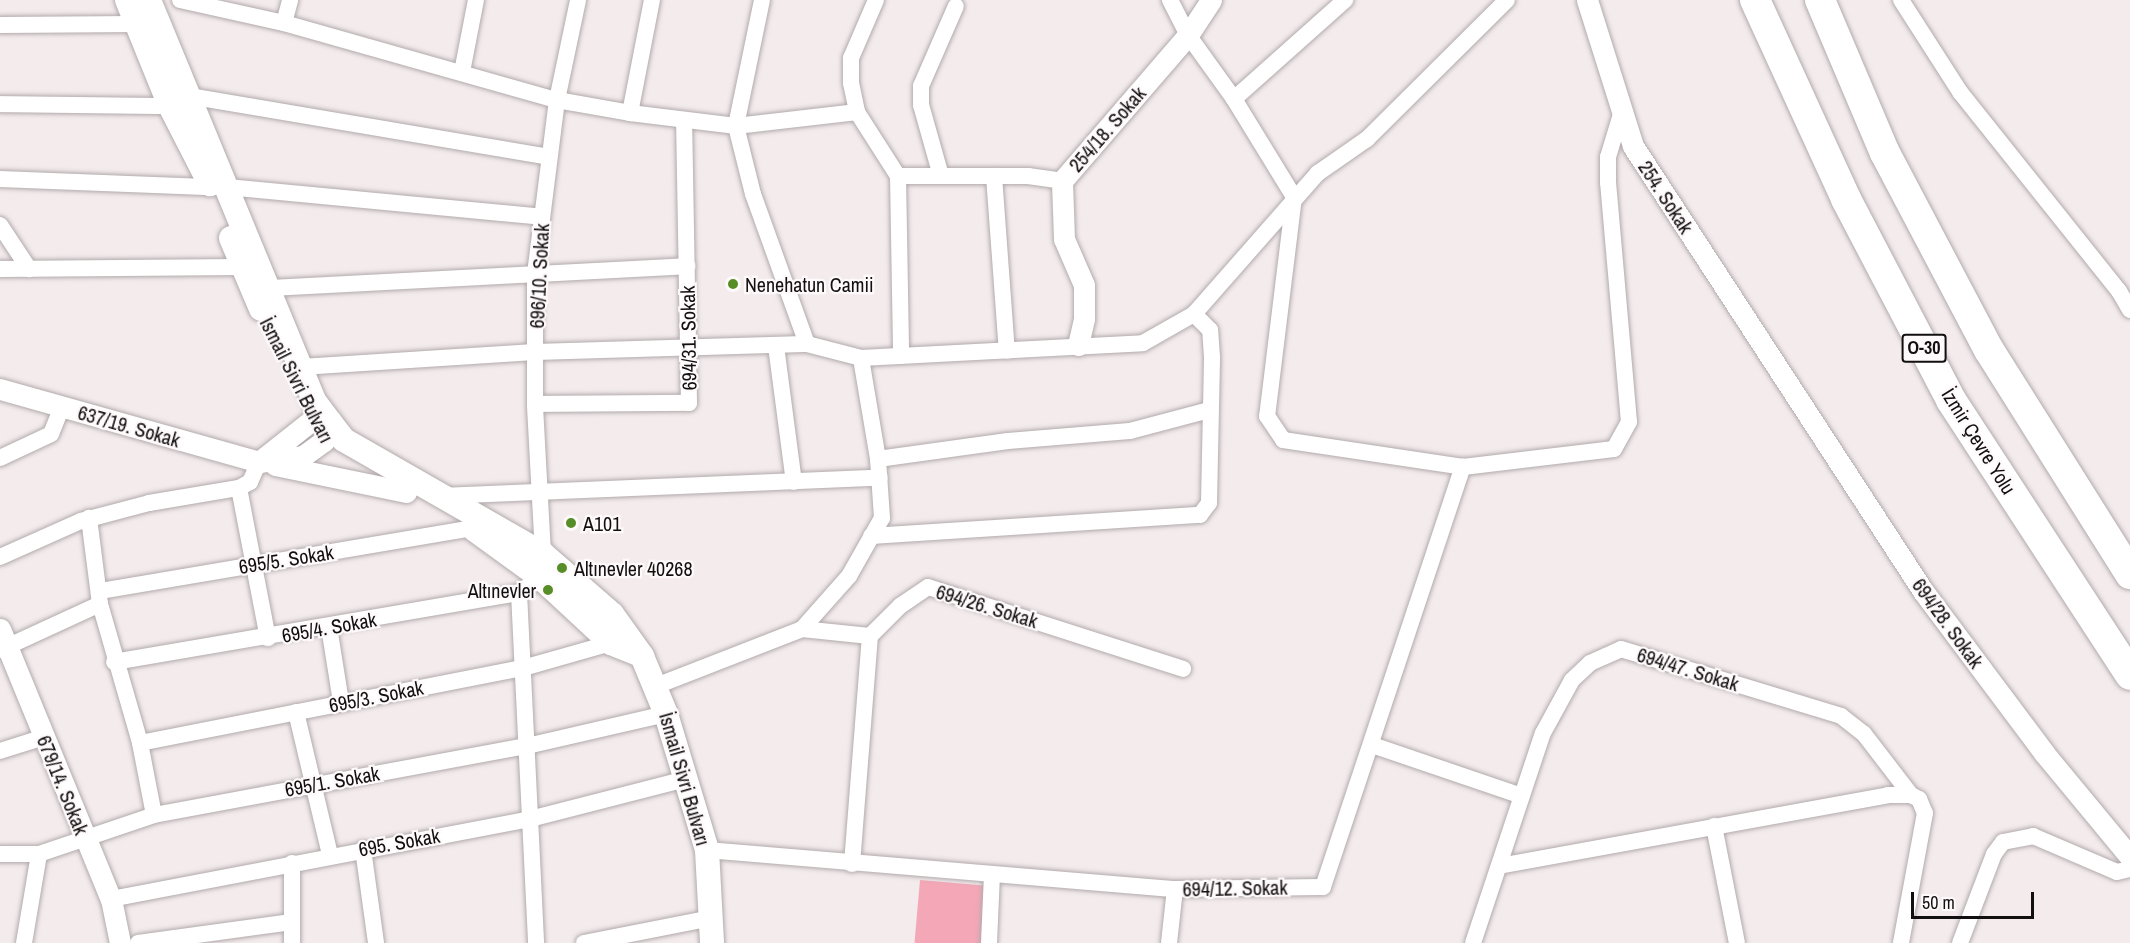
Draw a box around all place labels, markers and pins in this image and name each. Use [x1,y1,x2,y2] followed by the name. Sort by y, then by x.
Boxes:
[745,272,874,296] place label: Nenehatun Camii
[726,277,740,291] marker: Nenehatun Camii
[583,511,621,535] place label: A101
[564,516,578,530] marker: A101
[574,556,693,580] place label: Altınevler 40268
[555,561,569,575] marker: Altınevler 40268
[468,578,536,602] place label: Altınevler
[541,583,555,597] marker: Altınevler

